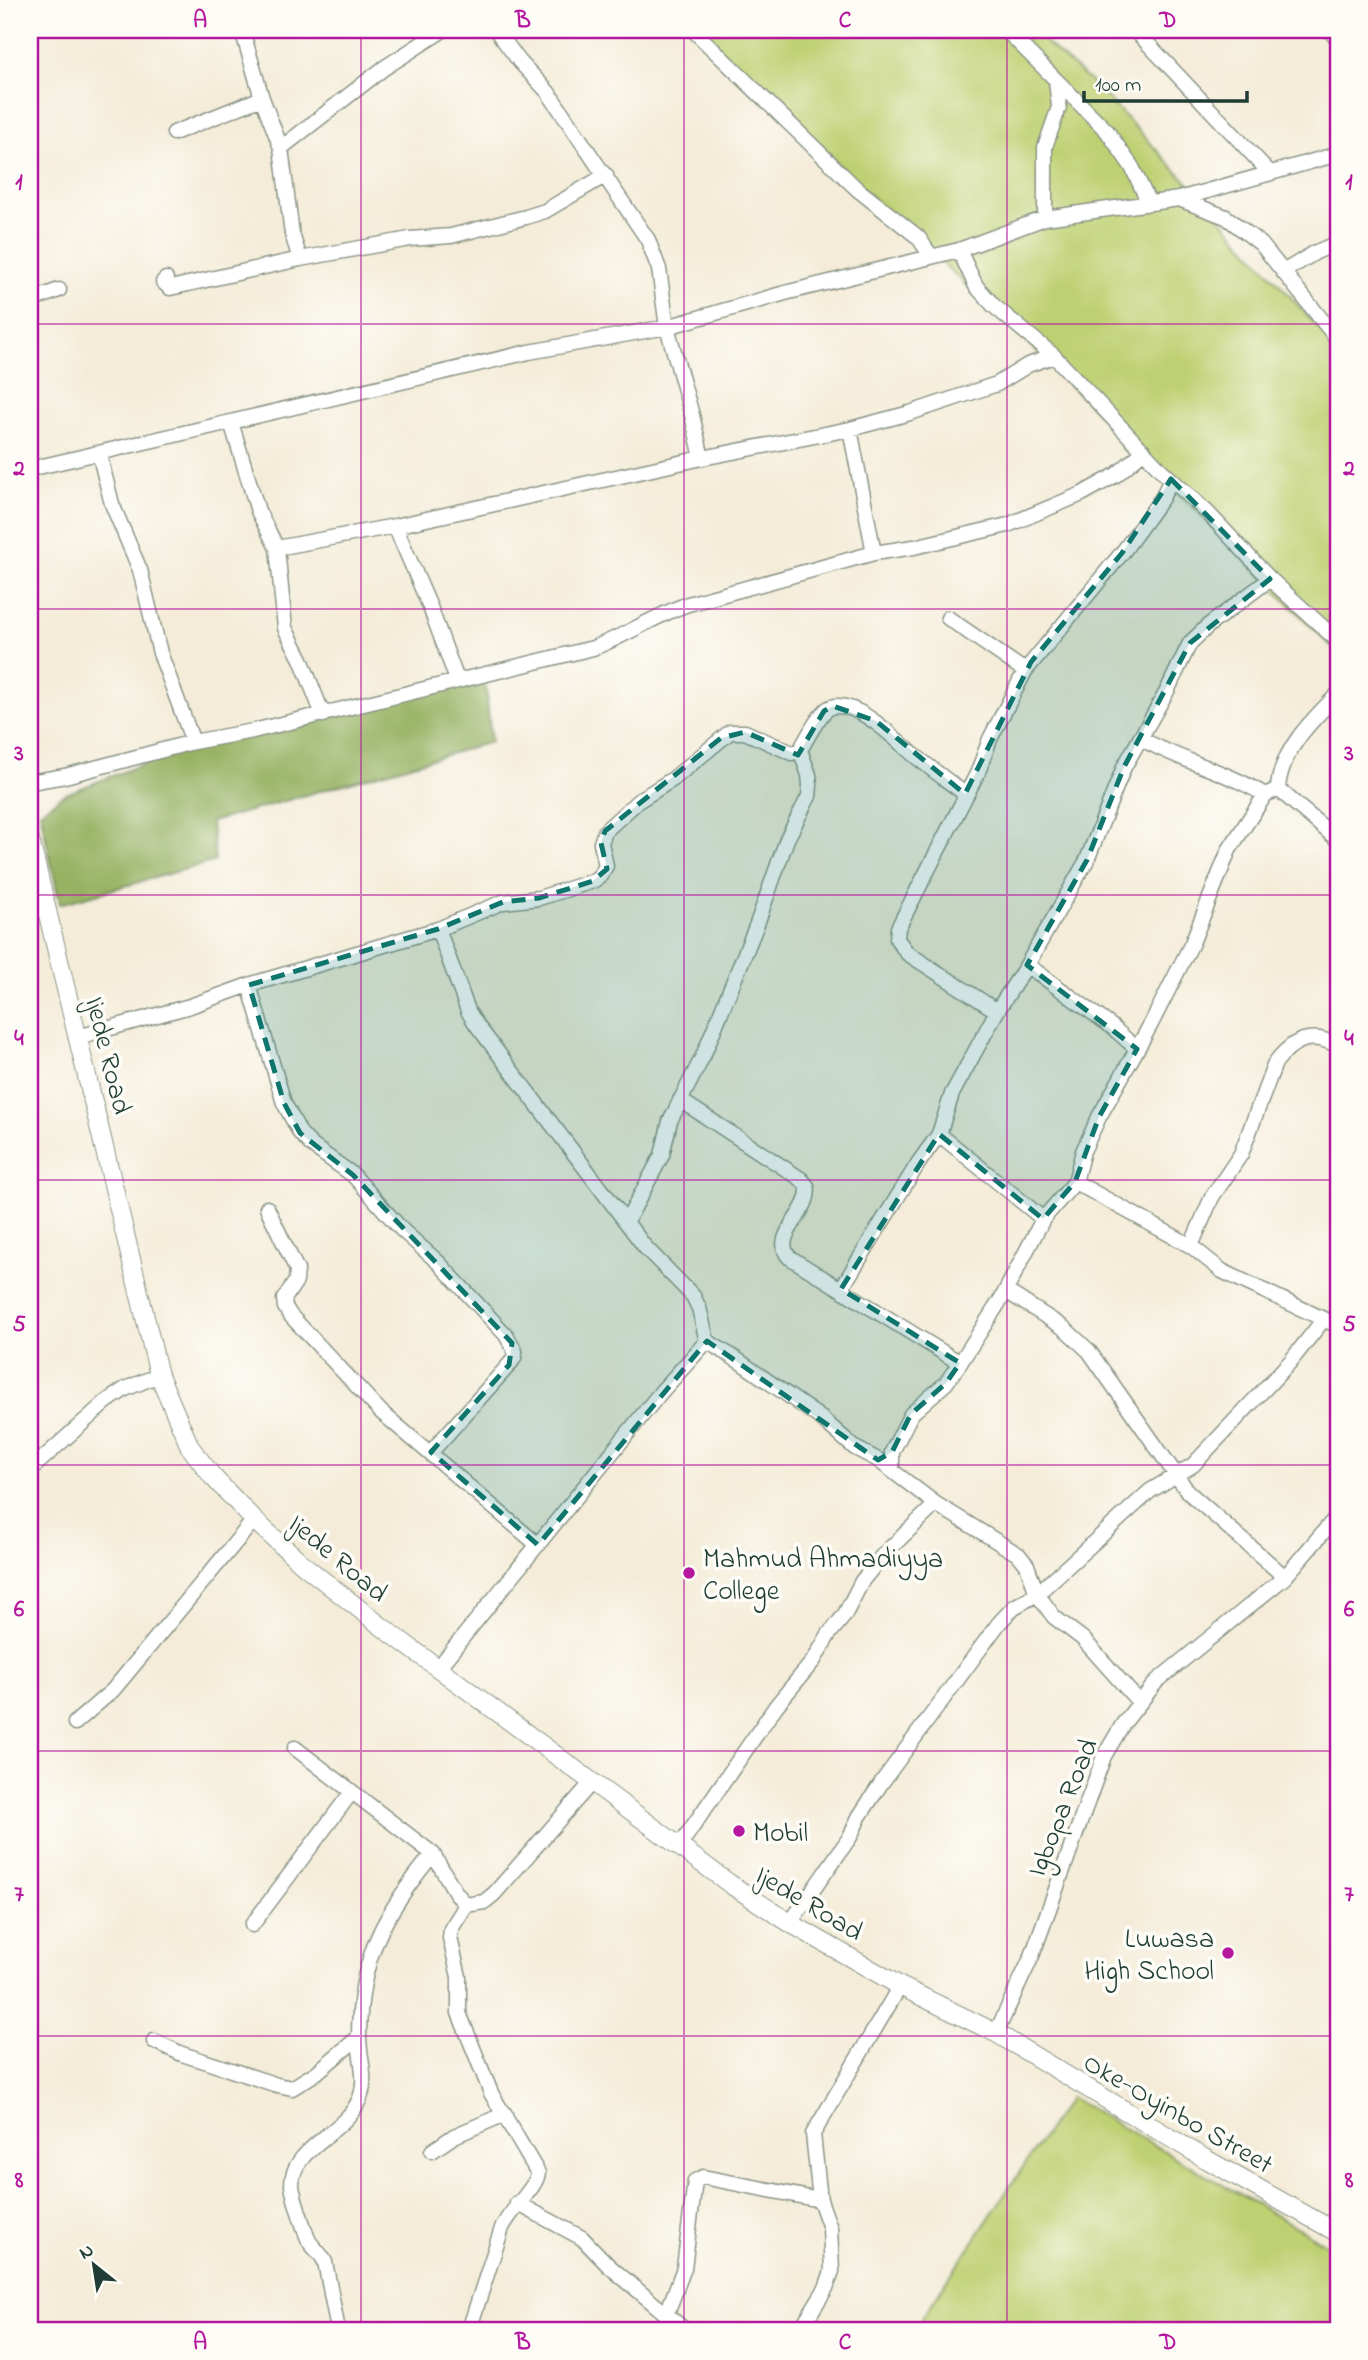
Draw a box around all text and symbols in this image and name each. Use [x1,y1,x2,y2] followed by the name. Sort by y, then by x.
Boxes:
[193,5,207,38] text: A
[514,5,531,38] text: B
[839,5,852,38] text: C
[1159,5,1176,38] text: D
[1084,60,1247,104] scale bar
[1095,71,1141,101] text: 100 m
[15,167,23,200] text: 1
[1345,167,1353,200] text: 1
[12,453,25,486] text: 2
[1342,453,1355,486] text: 2
[13,738,24,771] text: 3
[1343,738,1354,771] text: 3
[72,993,141,1119] street label: Ijede Road
[14,1023,24,1056] text: 4
[1344,1023,1354,1056] text: 4
[12,1309,26,1342] text: 5
[1342,1309,1356,1342] text: 5
[278,1505,396,1614] street label: Ijede Road
[703,1540,943,1613] place label: Mahmud Ahmadiyya College
[681,1565,697,1581] marker: Mahmud Ahmadiyya College
[14,1594,25,1627] text: 6
[1344,1594,1355,1627] text: 6
[1018,1733,1111,1884] street label: Igbopa Road
[753,1814,808,1855] place label: Mobil
[731,1823,747,1839] marker: Mobil
[746,1857,870,1954] street label: Ijede Road
[14,1879,24,1912] text: 7
[1344,1879,1354,1912] text: 7
[1084,1920,1214,1993] place label: Luwasa High School
[1220,1945,1236,1961] marker: Luwasa High School
[1075,2044,1280,2186] street label: Oke-Oyinbo Street
[14,2165,24,2198] text: 8
[1344,2165,1354,2198] text: 8
[60,2230,130,2300] north arrow
[74,2237,99,2267] text: N
[193,2327,207,2360] text: A
[514,2327,531,2360] text: B
[839,2327,852,2360] text: C
[1159,2327,1176,2360] text: D

